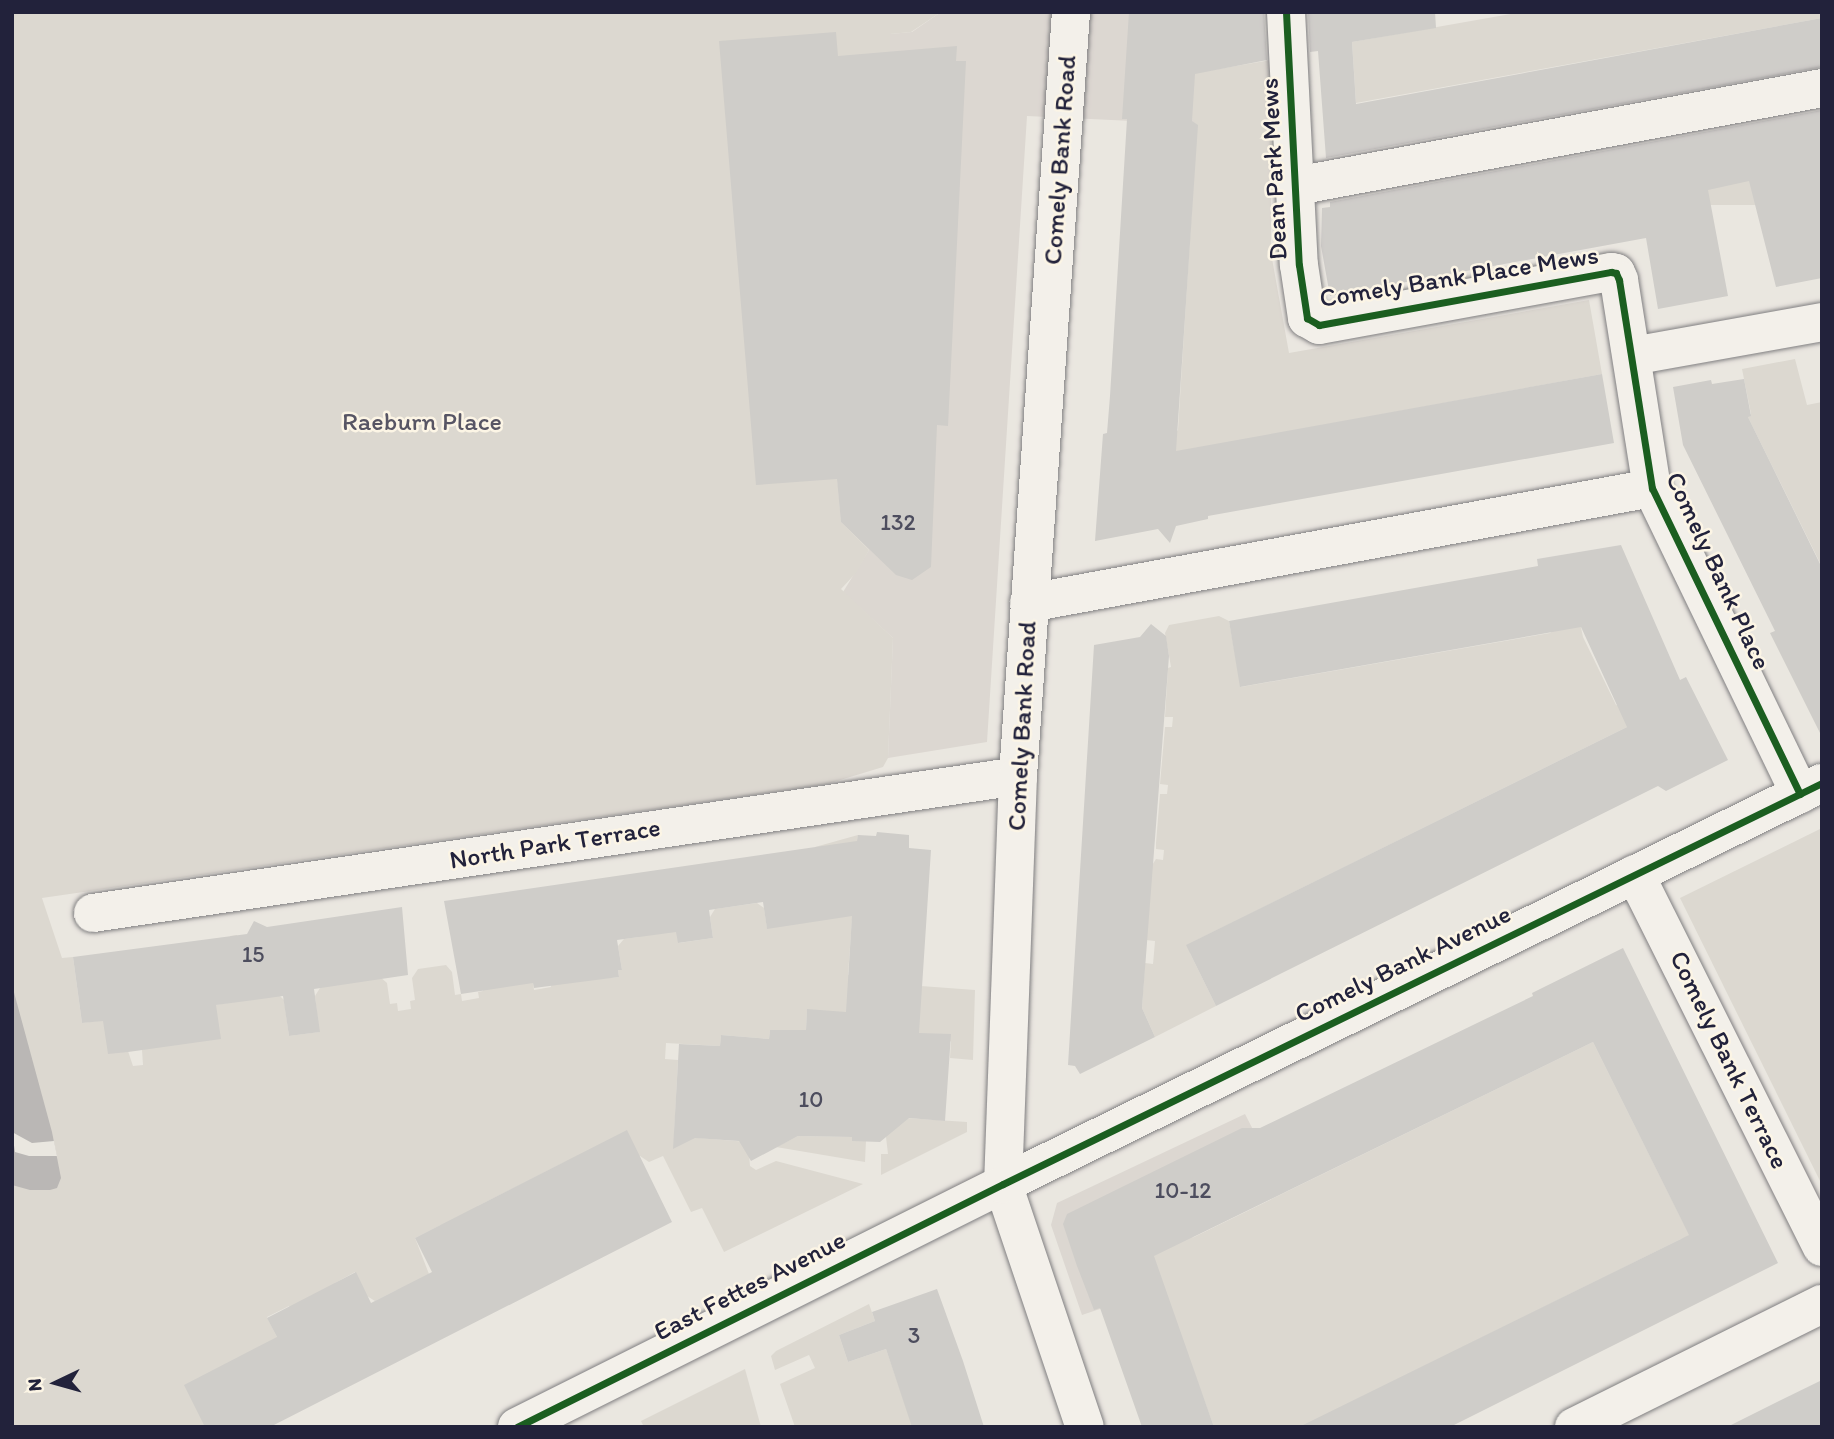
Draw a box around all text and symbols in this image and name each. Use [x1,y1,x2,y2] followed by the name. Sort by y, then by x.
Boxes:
[1037,54,1083,266] street label: Comely Bank Road
[1254,77,1294,261] street label: Dean Park Mews
[1317,240,1601,314] street label: Comely Bank Place Mews
[342,406,502,438] park label: Raeburn Place
[1659,468,1777,674] street label: Comely Bank Place
[880,508,916,536] house number: 132
[1001,620,1043,832] street label: Comely Bank Road
[449,812,661,876] street label: North Park Terrace
[1290,898,1516,1030] street label: Comely Bank Avenue
[242,940,264,968] house number: 15
[1663,947,1795,1173] street label: Comely Bank Terrace
[799,1085,823,1113] house number: 10
[1155,1176,1211,1204] house number: 10-12
[650,1225,850,1347] street label: East Fettes Avenue
[908,1321,920,1349] house number: 3
[21,1348,91,1418] north arrow
[23,1377,47,1392] text: N

